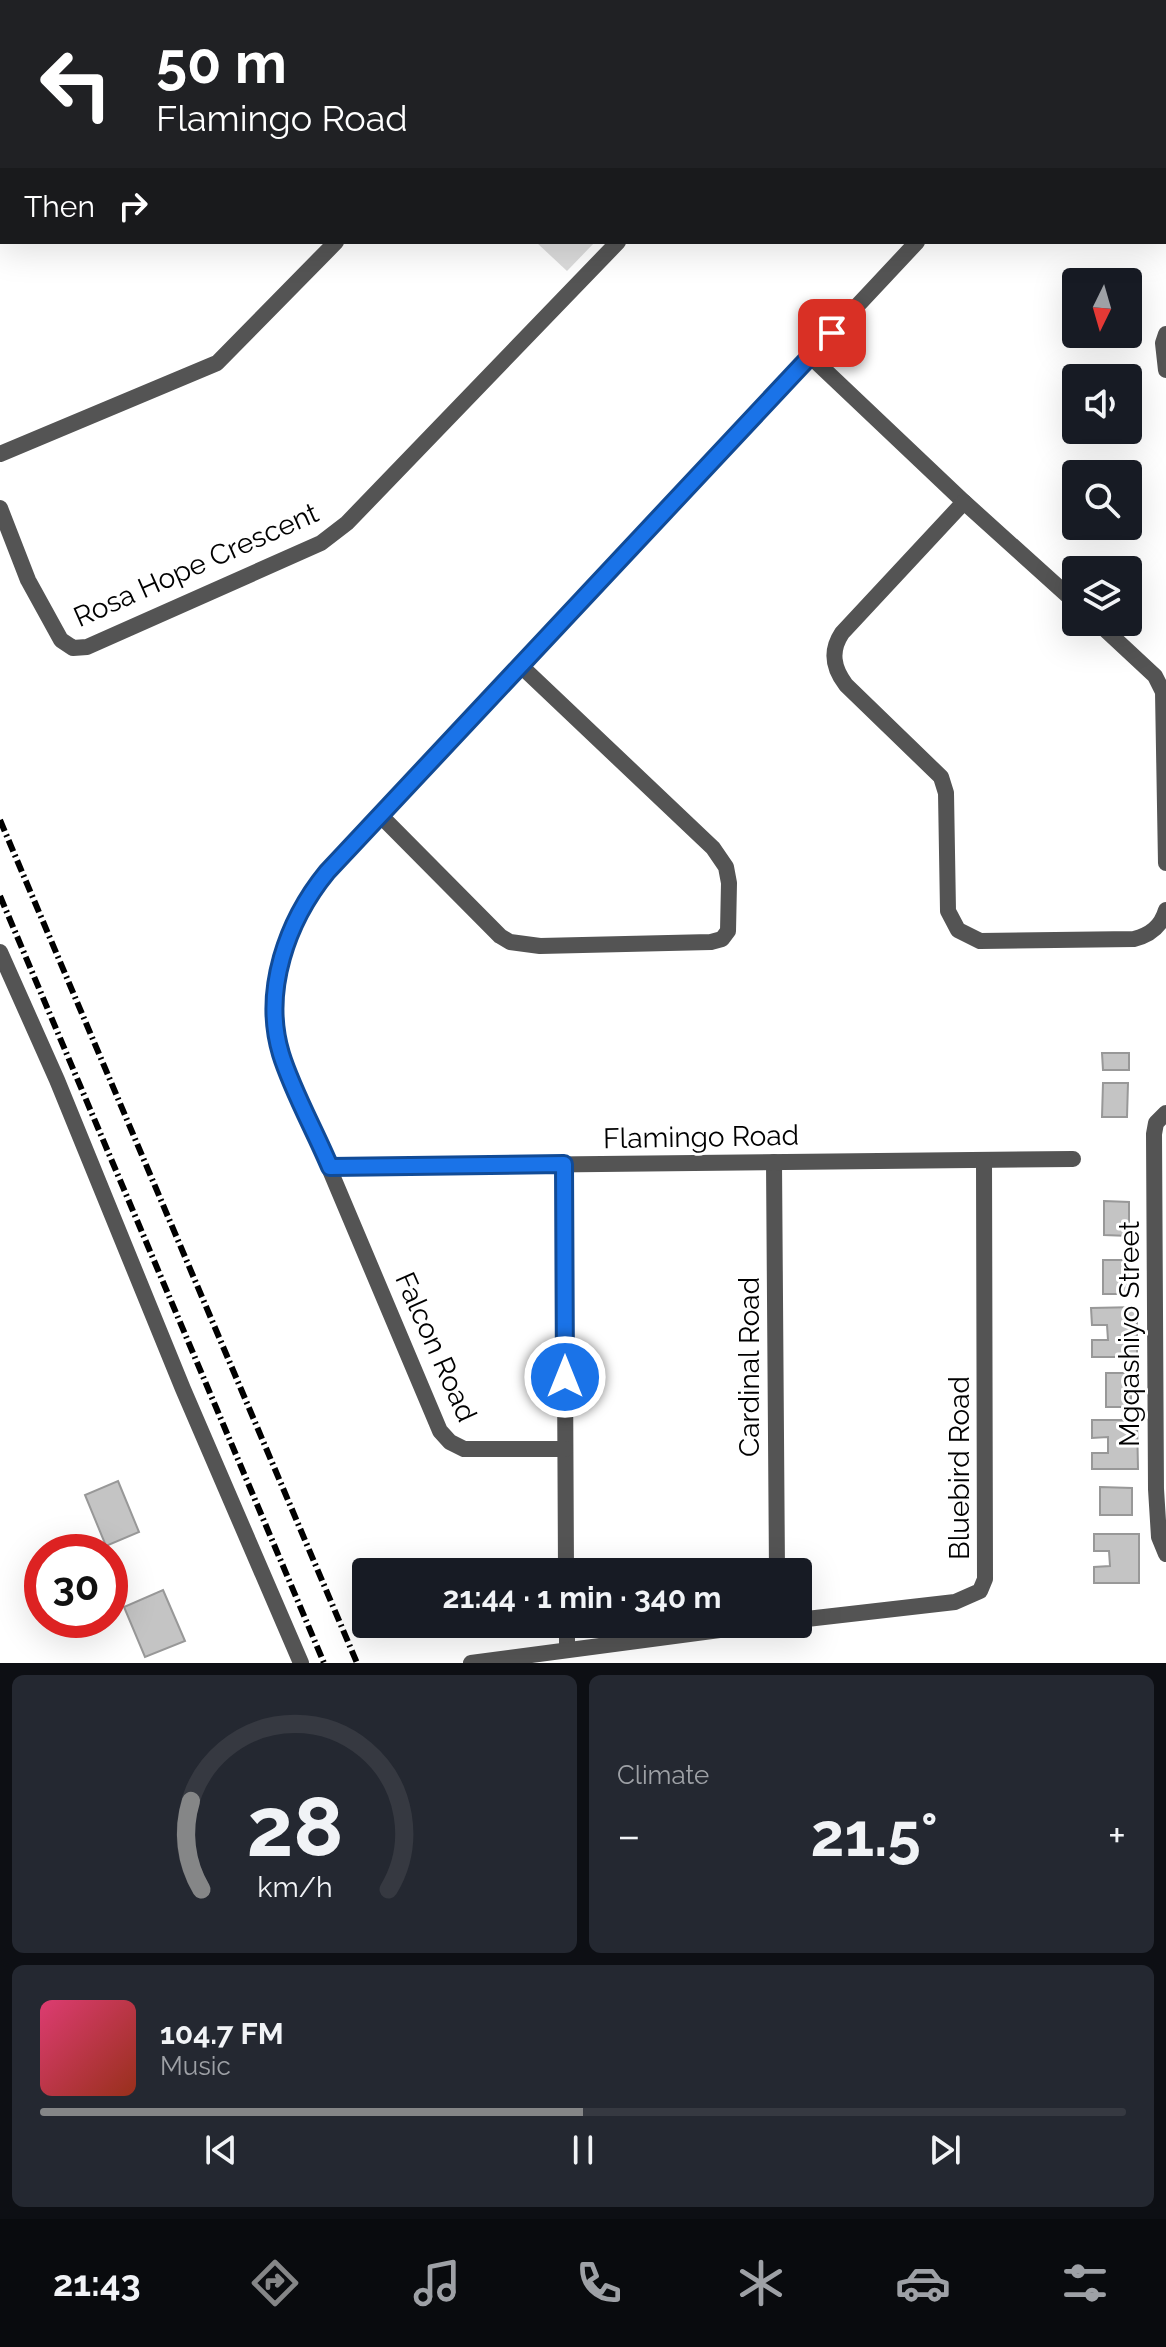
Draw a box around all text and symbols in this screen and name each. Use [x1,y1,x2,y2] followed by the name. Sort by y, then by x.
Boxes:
[156,30,287,96] text: 50 m
[24,32,128,136] icon: left
[156,97,408,139] text: Flamingo Road
[111,184,155,228] icon: right
[24,189,95,224] text: Then
[1062,268,1142,348] north arrow
[1062,268,1142,636] map controls
[798,299,866,367] pin
[810,311,854,355] icon: arrive
[1062,364,1142,444] button: sound
[1062,460,1142,540] button: search
[69,496,324,634] street label: Rosa Hope Crescent
[1062,556,1142,636] button: layers
[603,1119,799,1155] street label: Flamingo Road
[1113,1220,1146,1447] street label: Mgqashiyo Street
[388,1267,484,1427] street label: Falcon Road
[733,1277,766,1457] street label: Cardinal Road
[523,1335,607,1419] position arrow
[943,1376,976,1560] street label: Bluebird Road
[24,1534,128,1638] speed limit sign: 30
[443,1580,721,1615] text: 21:44 · 1 min · 340 m
[617,1760,709,1790] text: Climate
[246,1778,343,1875] text: 28
[811,1800,938,1870] text: 21.5°
[617,1810,641,1861] text: −
[1108,1810,1126,1861] text: +
[257,1870,332,1904] text: km/h
[160,2016,284,2051] text: 104.7 FM
[160,2051,231,2081] text: Music
[199,2128,243,2172] icon: previous
[561,2128,605,2172] icon: pause
[923,2128,967,2172] icon: next
[247,2255,303,2311] icon: directions
[409,2255,465,2311] icon: music
[571,2255,627,2311] icon: phone
[733,2255,789,2311] icon: climate
[895,2255,951,2311] icon: car
[1057,2255,1113,2311] icon: filters
[53,2262,141,2304] text: 21:43

